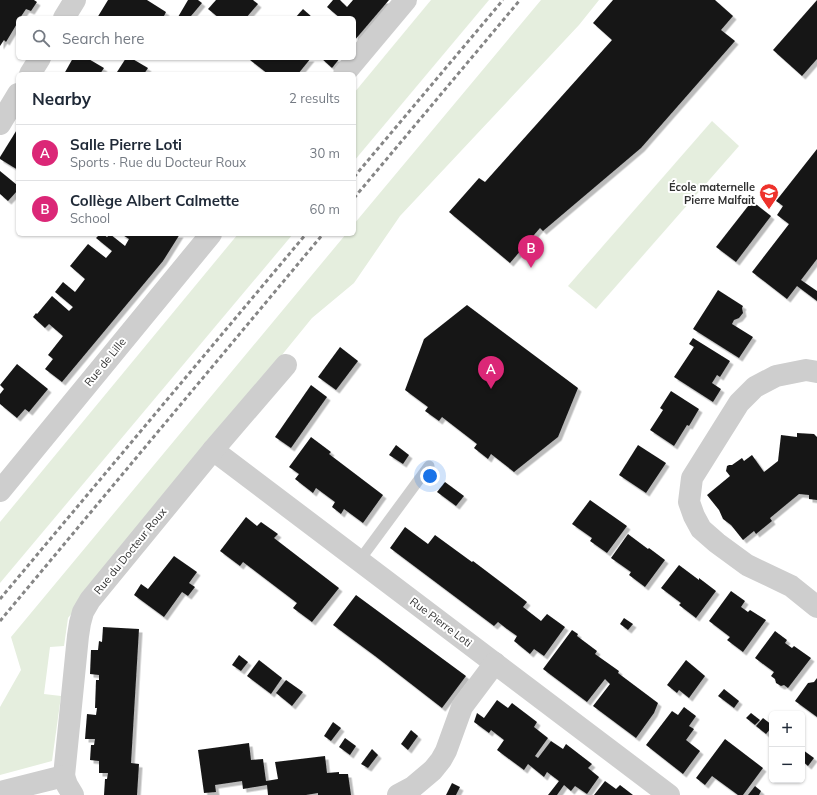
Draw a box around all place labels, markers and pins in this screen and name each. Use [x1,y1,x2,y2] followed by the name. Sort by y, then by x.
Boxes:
[669,180,755,207] place label: École maternelle Pierre Malfait
[758,182,780,210] school or university icon: École maternelle Pierre Malfait
[518,235,544,268] pin: B
[478,356,504,389] pin: A

